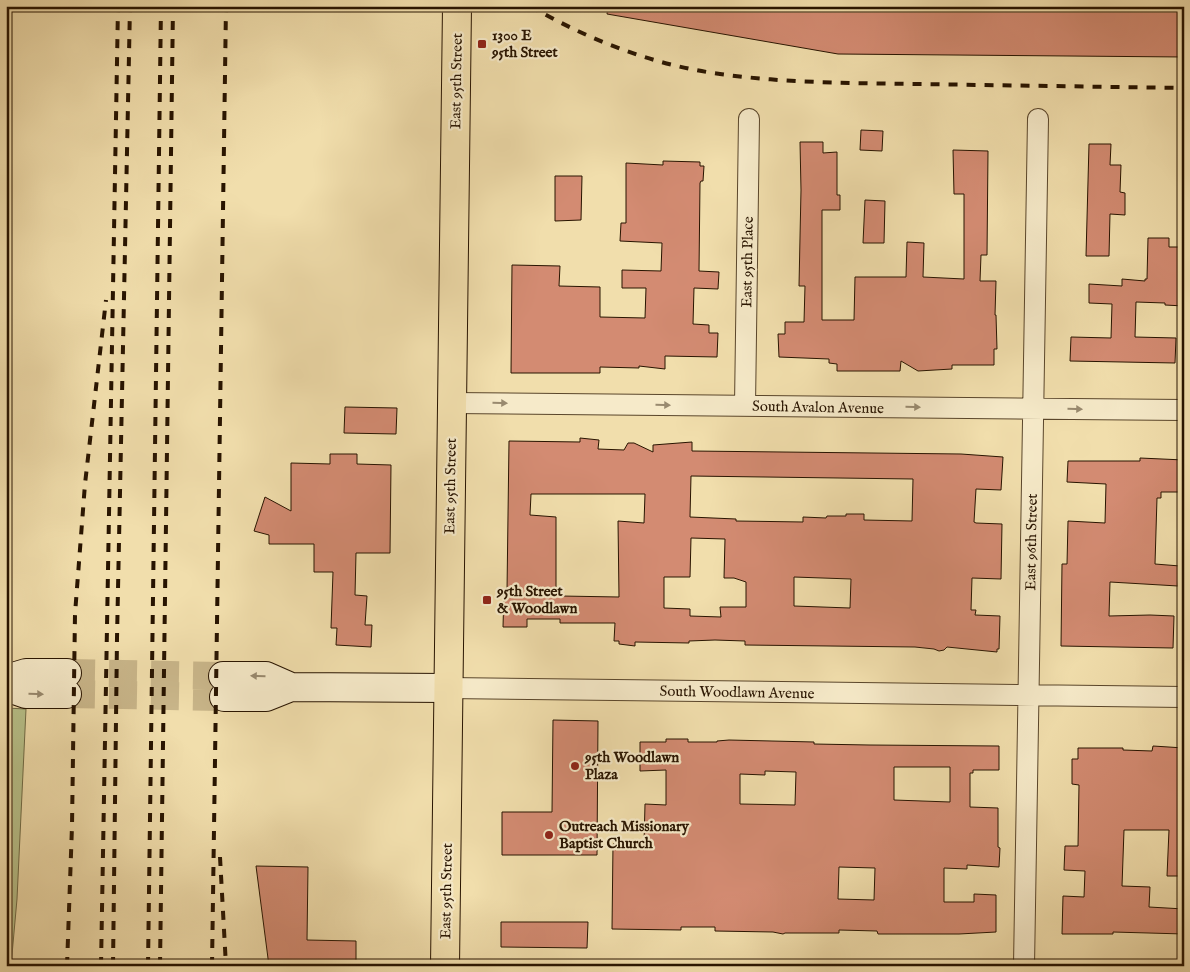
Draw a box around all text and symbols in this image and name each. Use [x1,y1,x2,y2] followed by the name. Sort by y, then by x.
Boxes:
[491,26,559,62] place label: 1300 E 95th Street
[446,33,467,129] street label: East 95th Street
[476,38,488,50] marker: 1300 E 95th Street
[737,216,758,308] street label: East 95th Place
[752,397,884,418] street label: South Avalon Avenue
[493,400,509,408] one-way arrow
[655,401,671,409] one-way arrow
[905,404,921,412] one-way arrow
[1068,405,1084,413] one-way arrow
[440,438,461,534] street label: East 95th Street
[1021,493,1042,591] street label: East 96th Street
[496,582,577,618] place label: 95th Street & Woodlawn
[481,594,493,606] marker: 95th Street & Woodlawn
[250,672,266,680] one-way arrow
[659,682,815,703] street label: South Woodlawn Avenue
[28,690,44,698] one-way arrow
[584,748,679,784] place label: 95th Woodlawn Plaza
[569,760,581,772] marker: 95th Woodlawn Plaza
[559,817,690,853] place label: Outreach Missionary Baptist Church
[543,829,555,841] marker: Outreach Missionary Baptist Church
[436,843,457,939] street label: East 95th Street

